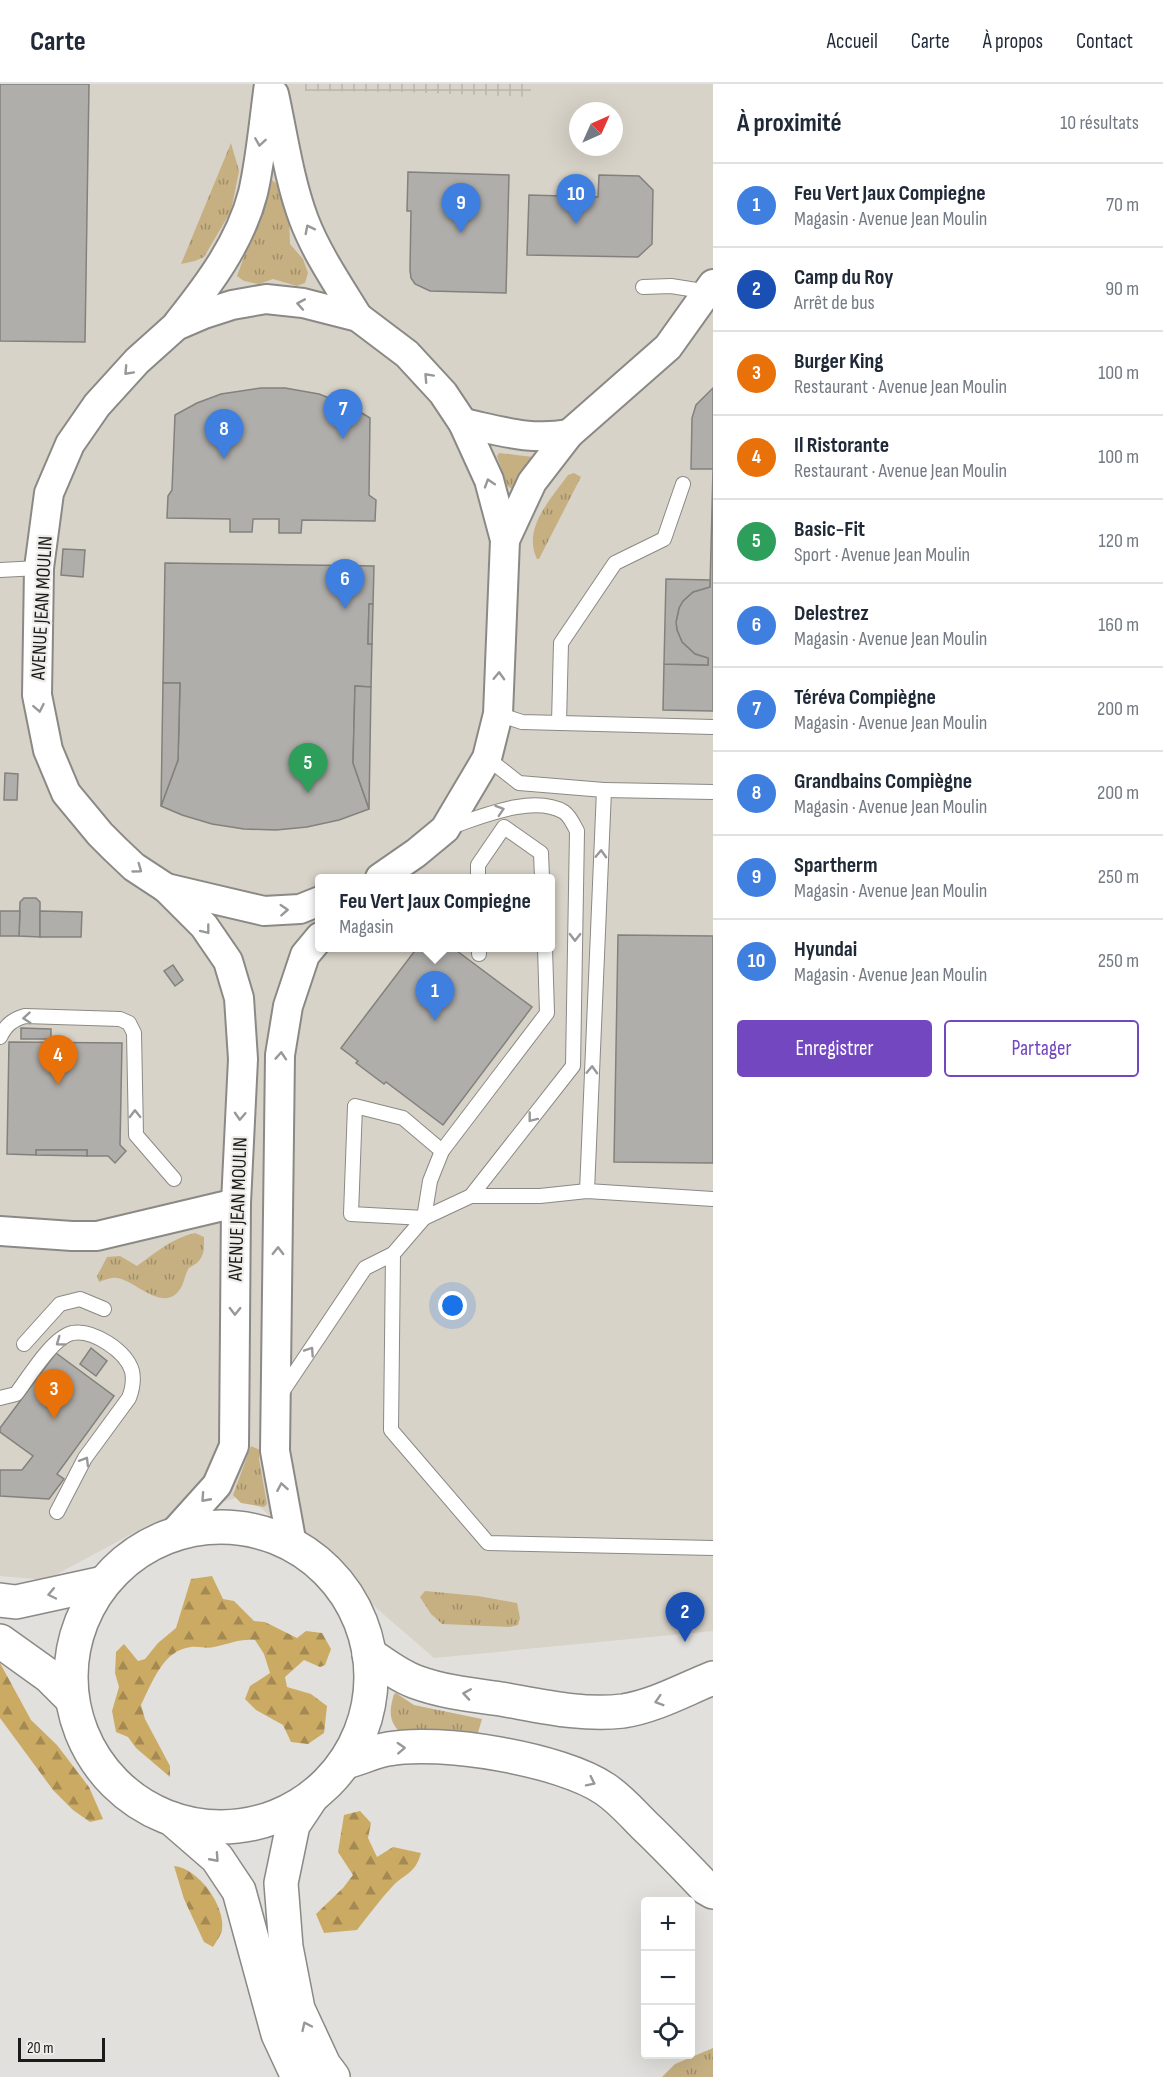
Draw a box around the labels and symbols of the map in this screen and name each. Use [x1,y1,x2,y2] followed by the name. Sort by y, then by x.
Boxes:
[569,102,623,156] north arrow
[255,137,267,146] one-way arrow
[556,174,596,224] pin: 10
[442,184,480,233] pin: 9
[305,225,316,236] one-way arrow
[296,298,306,310] one-way arrow
[125,363,136,374] one-way arrow
[424,373,435,384] one-way arrow
[324,390,362,439] pin: 7
[204,410,244,459] pin: 8
[484,478,497,489] one-way arrow
[26,535,58,682] street label: AVENUE JEAN MOULIN
[326,560,364,609] pin: 6
[493,672,506,681] one-way arrow
[32,702,45,712] one-way arrow
[288,744,328,793] pin: 5
[494,805,505,818] one-way arrow
[595,850,608,859] one-way arrow
[132,862,143,873] one-way arrow
[280,904,289,917] one-way arrow
[198,923,209,934] one-way arrow
[569,933,582,942] one-way arrow
[416,972,454,1021] pin: 1
[22,1011,31,1024] one-way arrow
[38,1036,78,1085] pin: 4
[274,1051,287,1061] one-way arrow
[586,1066,599,1075] one-way arrow
[129,1109,141,1118] one-way arrow
[529,1111,540,1122] one-way arrow
[233,1112,246,1121] one-way arrow
[223,1137,253,1282] street label: AVENUE JEAN MOULIN
[272,1246,285,1255] one-way arrow
[438,1291,467,1320] your location
[229,1306,241,1315] one-way arrow
[55,1335,66,1346] one-way arrow
[302,1346,313,1357] one-way arrow
[34,1370,74,1419] pin: 3
[77,1457,89,1467] one-way arrow
[276,1483,289,1493] one-way arrow
[201,1491,212,1502] one-way arrow
[47,1587,57,1600] one-way arrow
[666,1592,704,1642] pin: 2
[462,1689,472,1701] one-way arrow
[654,1694,665,1706] one-way arrow
[396,1741,405,1754] one-way arrow
[585,1775,595,1786] one-way arrow
[208,1851,219,1862] one-way arrow
[301,2021,313,2032] one-way arrow
[18,2035,105,2062] scale bar

